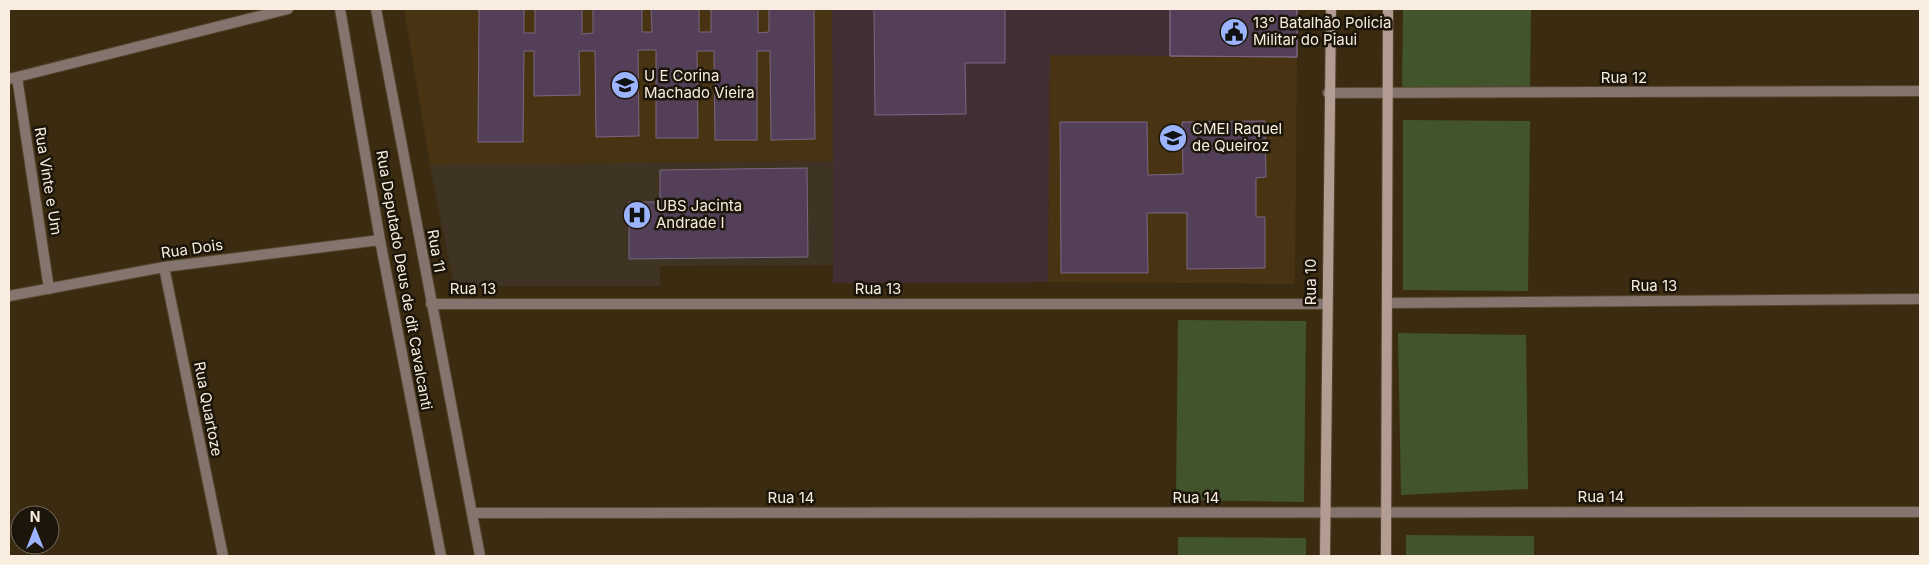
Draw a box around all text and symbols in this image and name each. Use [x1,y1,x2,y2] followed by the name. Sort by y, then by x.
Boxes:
[1253,13,1391,49] place label: 13° Batalhão Policia Militar do Piaui
[1219,17,1249,47] public building icon: 13° Batalhão Policia Militar do Piaui
[644,66,755,102] place label: U E Corina Machado Vieira
[1601,68,1647,87] street label: Rua 12
[610,70,640,100] school or university icon: U E Corina Machado Vieira
[1192,119,1282,155] place label: CMEI Raquel de Queiroz
[1158,123,1188,153] school or university icon: CMEI Raquel de Queiroz
[31,126,66,236] street label: Rua Vinte e Um
[372,149,437,411] street label: Rua Deputado Deus de dit Cavalcanti
[656,196,742,232] place label: UBS Jacinta Andrade I
[622,200,652,230] hospital icon: UBS Jacinta Andrade I
[423,228,450,274] street label: Rua 11
[160,235,224,262] street label: Rua Dois
[1301,259,1320,305] street label: Rua 10
[1631,276,1677,295] street label: Rua 13
[450,279,496,298] street label: Rua 13
[855,279,901,298] street label: Rua 13
[190,360,227,458] street label: Rua Quartoze
[1578,487,1624,506] street label: Rua 14
[768,488,814,507] street label: Rua 14
[1173,488,1219,507] street label: Rua 14
[10,505,60,555] north arrow
[30,508,40,525] text: N

